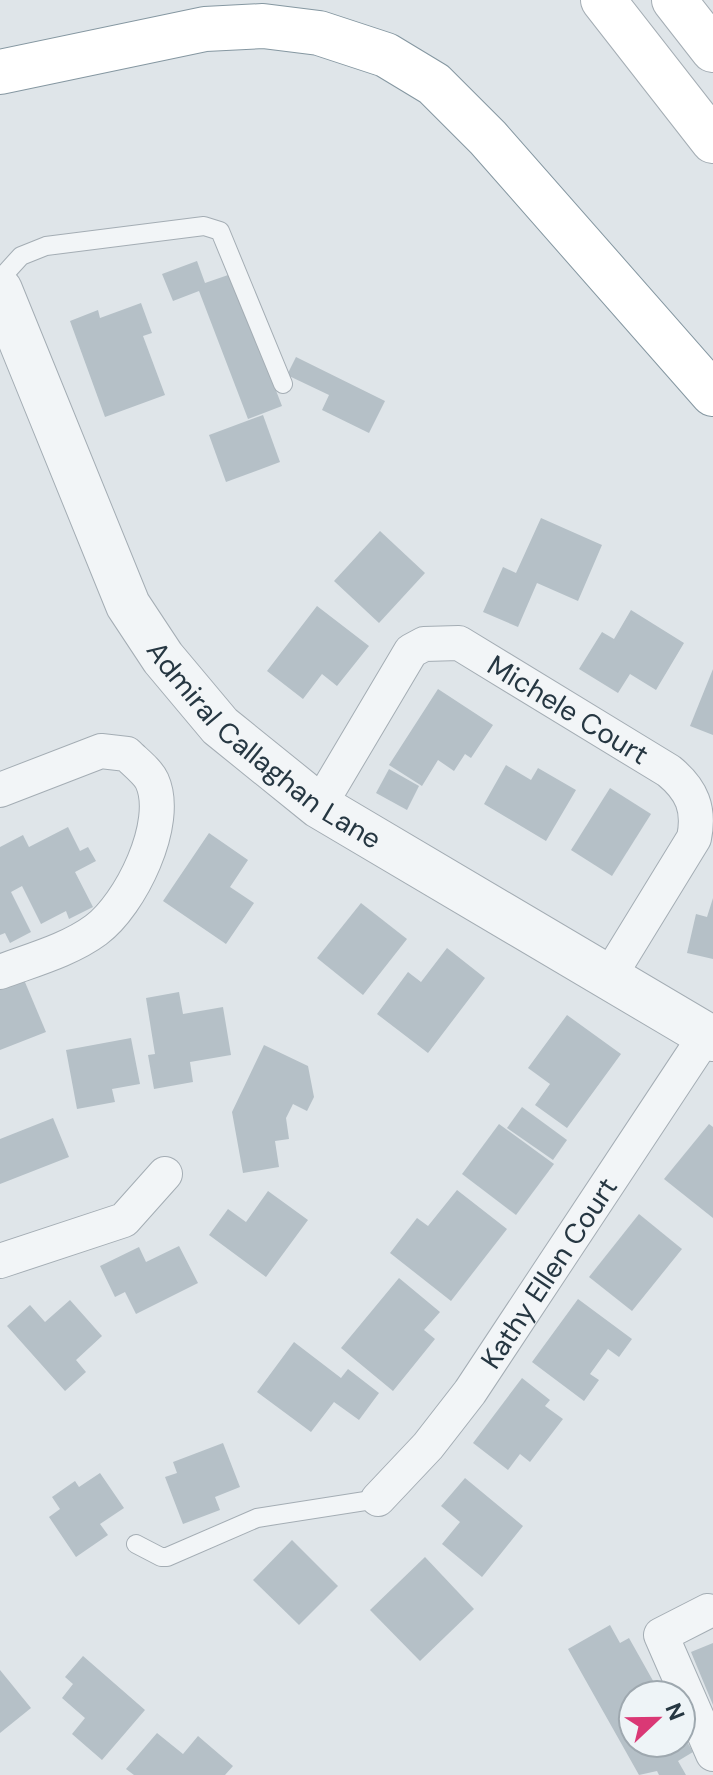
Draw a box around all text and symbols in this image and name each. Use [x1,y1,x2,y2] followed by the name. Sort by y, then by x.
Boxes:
[138,634,388,858] street label: Admiral Callaghan Lane
[481,647,655,773] street label: Michele Court
[472,1170,626,1376] street label: Kathy Ellen Court
[617,1679,697,1759] north arrow
[659,1699,692,1725] text: N

